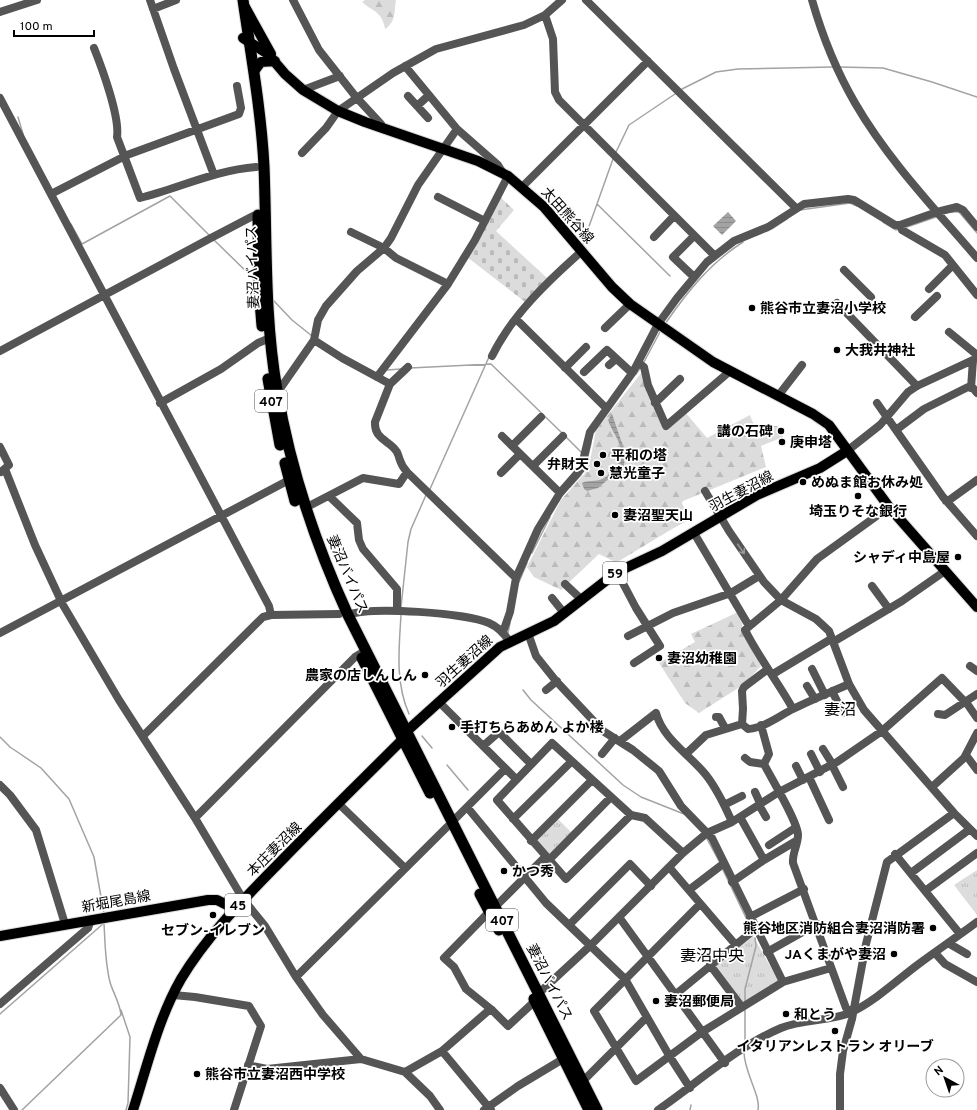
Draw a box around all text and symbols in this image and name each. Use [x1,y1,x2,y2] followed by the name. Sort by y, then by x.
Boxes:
[14,12,94,38] scale bar
[20,19,53,35] text: 100 m
[537,184,597,248] street label: 太田熊谷線
[244,225,263,309] street label: 妻沼バイパス
[760,300,886,318] place label: 熊谷市立妻沼小学校
[747,303,757,313] marker: 熊谷市立妻沼小学校
[845,342,915,360] place label: 大我井神社
[832,345,842,355] marker: 大我井神社
[255,390,287,412] road number: 407
[717,424,773,441] place label: 講の石碑
[776,426,786,436] marker: 講の石碑
[790,435,832,452] place label: 庚申塔
[777,437,787,447] marker: 庚申塔
[611,448,667,465] place label: 平和の塔
[598,450,608,460] marker: 平和の塔
[547,457,589,474] place label: 弁財天
[592,459,602,469] marker: 弁財天
[609,466,665,483] place label: 慧光童子
[596,468,606,478] marker: 慧光童子
[707,468,777,516] street label: 羽生妻沼線
[811,474,923,492] place label: めぬま館お休み処
[798,477,808,487] marker: めぬま館お休み処
[853,491,863,501] marker: 埼玉りそな銀行
[809,504,907,521] place label: 埼玉りそな銀行
[623,508,693,525] place label: 妻沼聖天山
[610,510,620,520] marker: 妻沼聖天山
[322,533,371,616] street label: 妻沼バイパス
[737,544,745,555] one-way arrow
[853,549,950,567] place label: シャディ中島屋
[953,552,963,562] marker: シャディ中島屋
[603,562,627,584] road number: 59
[433,632,497,692] street label: 羽生妻沼線
[667,650,737,668] place label: 妻沼幼稚園
[654,653,664,663] marker: 妻沼幼稚園
[305,668,417,685] place label: 農家の店しんしん
[420,670,430,680] marker: 農家の店しんしん
[824,701,856,721] district label: 妻沼
[460,720,604,737] place label: 手打ちらあめん よか楼
[447,722,457,732] marker: 手打ちらあめん よか楼
[244,819,306,881] street label: 本庄妻沼線
[512,864,554,881] place label: かつ秀
[499,866,509,876] marker: かつ秀
[80,888,152,917] street label: 新堀尾島線
[225,894,251,916] road number: 45
[486,909,518,931] road number: 407
[208,910,218,920] marker: セブン-イレブン
[743,920,925,938] place label: 熊谷地区消防組合妻沼消防署
[161,922,265,940] place label: セブン-イレブン
[928,923,938,933] marker: 熊谷地区消防組合妻沼消防署
[522,942,575,1024] street label: 妻沼バイパス
[785,946,886,964] place label: JAくまがや妻沼
[680,947,744,967] district label: 妻沼中央
[889,949,899,959] marker: JAくまがや妻沼
[664,994,734,1011] place label: 妻沼郵便局
[651,996,661,1006] marker: 妻沼郵便局
[794,1007,836,1024] place label: 和とう
[781,1009,791,1019] marker: 和とう
[830,1026,840,1036] marker: イタリアンレストラン オリーブ
[736,1038,934,1056] place label: イタリアンレストラン オリーブ
[925,1058,965,1098] north arrow
[932,1063,947,1079] text: N
[205,1066,345,1084] place label: 熊谷市立妻沼西中学校
[192,1069,202,1079] marker: 熊谷市立妻沼西中学校

